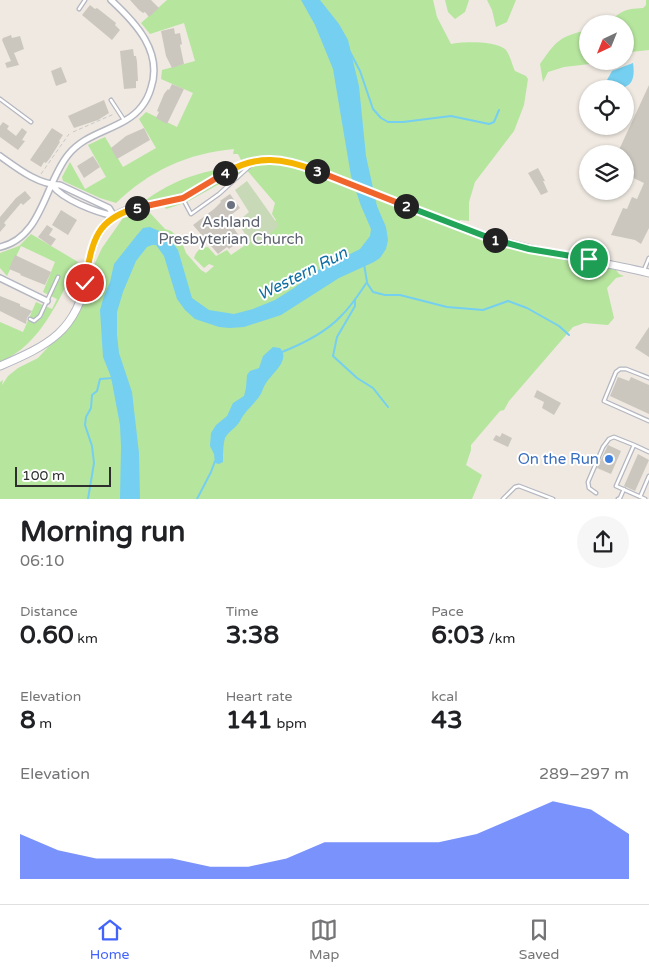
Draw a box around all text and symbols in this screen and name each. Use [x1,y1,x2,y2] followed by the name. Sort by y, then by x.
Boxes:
[579,15,634,70] north arrow
[579,15,634,200] map controls
[579,80,634,135] button: locate
[579,145,634,200] button: layers
[304,158,330,184] pin: 3
[212,160,238,186] pin: 4
[313,163,322,180] text: 3
[221,165,230,182] text: 4
[394,194,418,218] pin: 2
[124,196,150,220] pin: 5
[402,198,411,215] text: 2
[225,199,237,211] marker: Ashland Presbyterian Church
[133,200,142,217] text: 5
[158,213,304,248] place label: Ashland Presbyterian Church
[482,228,508,252] pin: 1
[491,232,500,249] text: 1
[568,238,610,280] pin
[254,242,352,305] water label: Western Run
[575,245,603,273] icon: arrive
[64,262,106,304] pin
[71,269,99,297] icon: check
[518,450,599,468] place label: On the Run
[603,453,615,465] marker: On the Run
[15,464,111,487] scale bar
[22,467,65,484] text: 100 m
[20,515,185,549] text: Morning run
[577,516,629,568] button: share
[20,551,64,571] text: 06:10
[20,603,78,620] text: Distance
[226,603,258,620] text: Time
[431,603,464,620] text: Pace
[20,620,74,650] text: 0.60
[226,620,279,650] text: 3:38
[431,620,485,650] text: 6:03
[74,630,98,647] text: km
[485,630,515,647] text: /km
[20,688,81,705] text: Elevation
[226,688,292,705] text: Heart rate
[431,688,458,705] text: kcal
[20,705,36,735] text: 8
[226,705,273,735] text: 141
[431,705,463,735] text: 43
[36,715,52,732] text: m
[273,715,307,732] text: bpm
[20,764,90,784] text: Elevation
[539,764,629,784] text: 289–297 m
[90,916,129,963] tab: Home
[309,916,339,963] tab: Map
[519,916,559,963] tab: Saved

